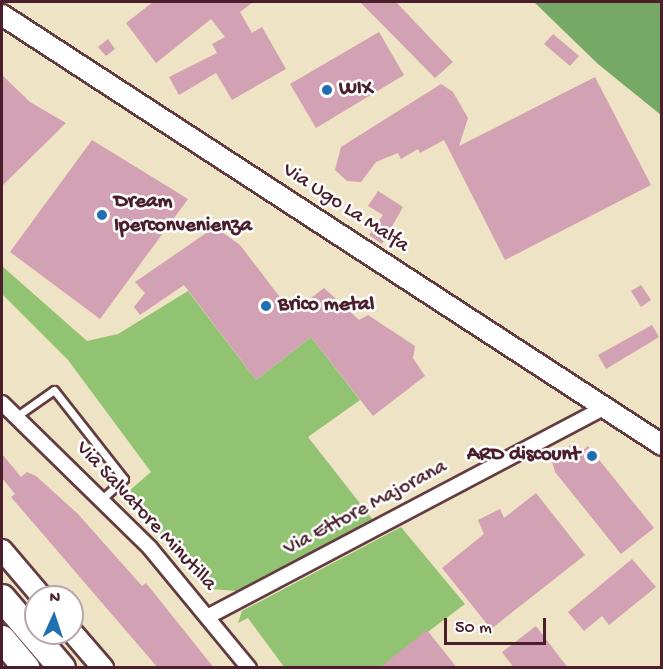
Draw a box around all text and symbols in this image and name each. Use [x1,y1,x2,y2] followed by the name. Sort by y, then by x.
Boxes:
[339,77,373,103] place label: WIX
[320,83,334,97] marker: WIX
[277,159,413,259] street label: Via Ugo La Malfa
[114,190,252,240] place label: Dream Iperconvenienza
[95,208,109,222] marker: Dream Iperconvenienza
[278,293,374,319] place label: Brico metal
[259,299,273,313] marker: Brico metal
[69,437,221,597] street label: Via Salvatore Minutilla
[467,443,580,469] place label: ARD discount
[585,449,599,463] marker: ARD discount
[280,455,452,563] street label: Via Ettore Majorana
[24,585,84,645] north arrow
[49,589,61,608] text: N
[447,606,549,644] scale bar
[455,618,492,639] text: 50 m

